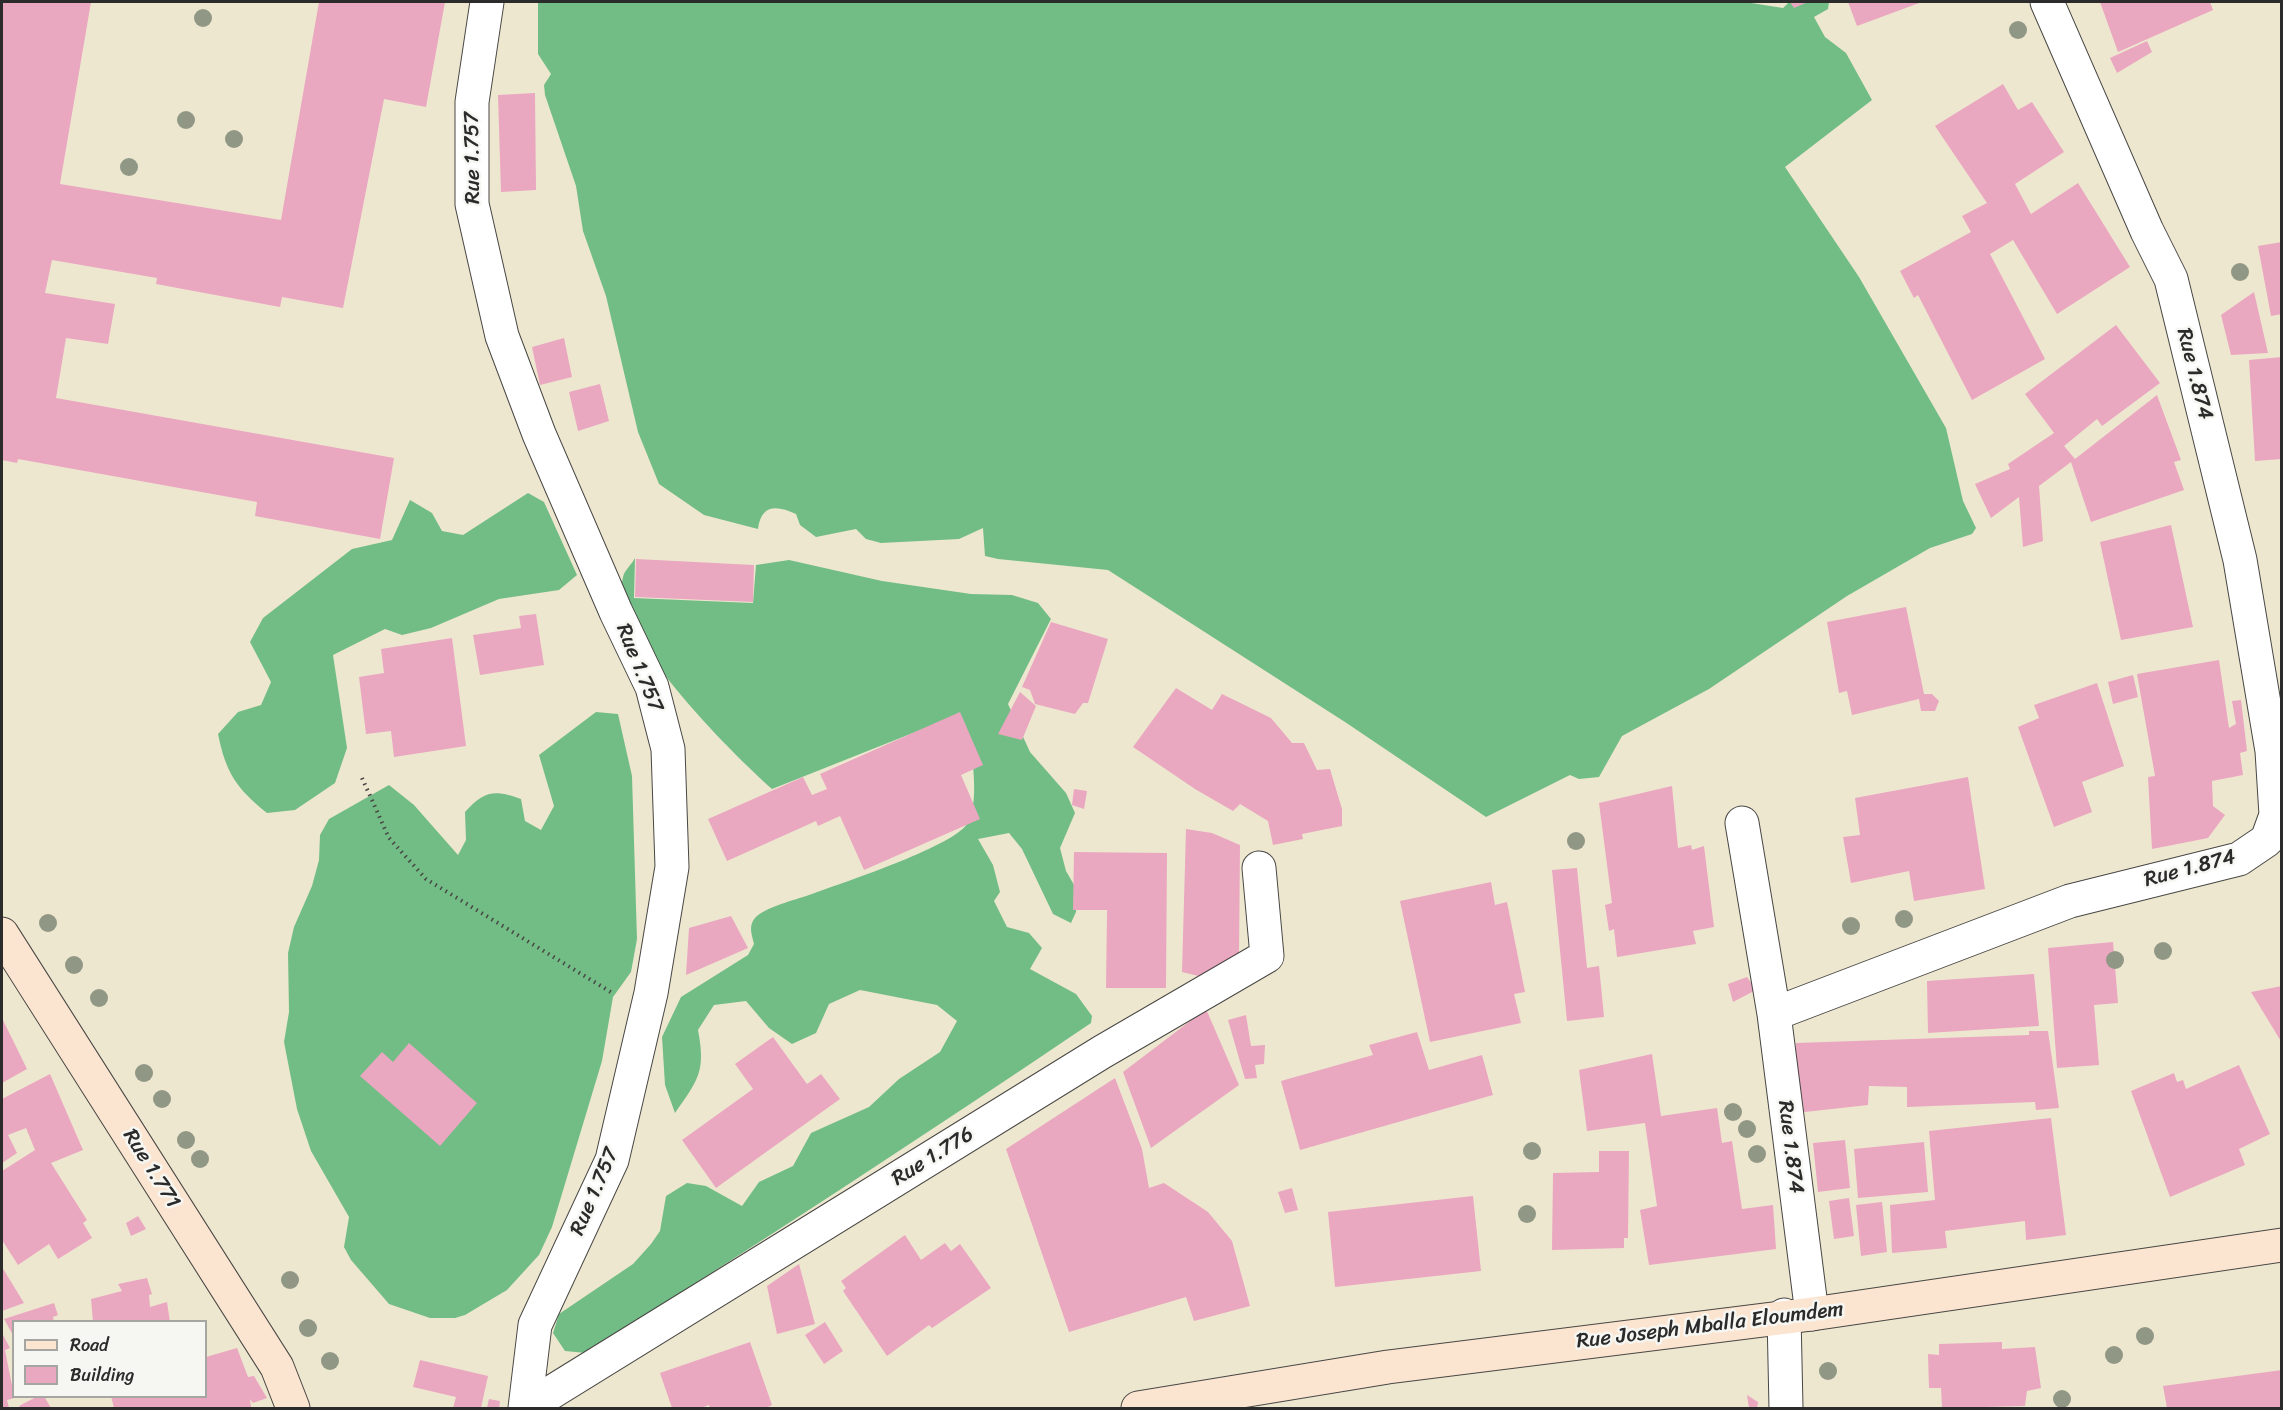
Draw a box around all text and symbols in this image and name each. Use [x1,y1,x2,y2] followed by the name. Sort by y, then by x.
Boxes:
[460,112,486,204] street label: Rue 1.757
[2170,326,2218,422] street label: Rue 1.874
[610,620,668,716] street label: Rue 1.757
[2142,845,2238,893] street label: Rue 1.874
[1772,1099,1808,1195] street label: Rue 1.874
[888,1122,978,1192] street label: Rue 1.776
[117,1125,185,1213] street label: Rue 1.771
[565,1145,625,1239] street label: Rue 1.757
[1575,1297,1845,1355] street label: Rue Joseph Mballa Eloumdem
[12,1320,207,1398] legend
[70,1329,109,1361] text: Road
[70,1359,134,1391] text: Building

